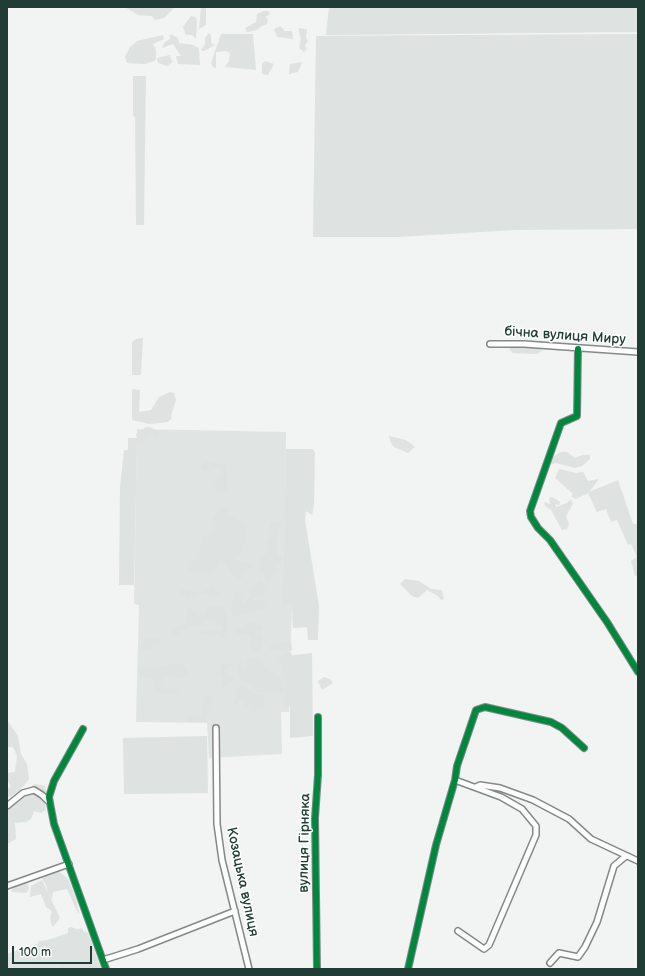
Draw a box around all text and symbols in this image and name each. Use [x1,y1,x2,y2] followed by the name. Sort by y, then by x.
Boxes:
[504,323,626,349] street label: бічна вулиця Миру
[296,793,314,893] street label: вулиця Гірняка
[222,826,262,938] street label: Козацька вулиця
[14,938,94,964] scale bar
[19,945,51,960] text: 100 m

